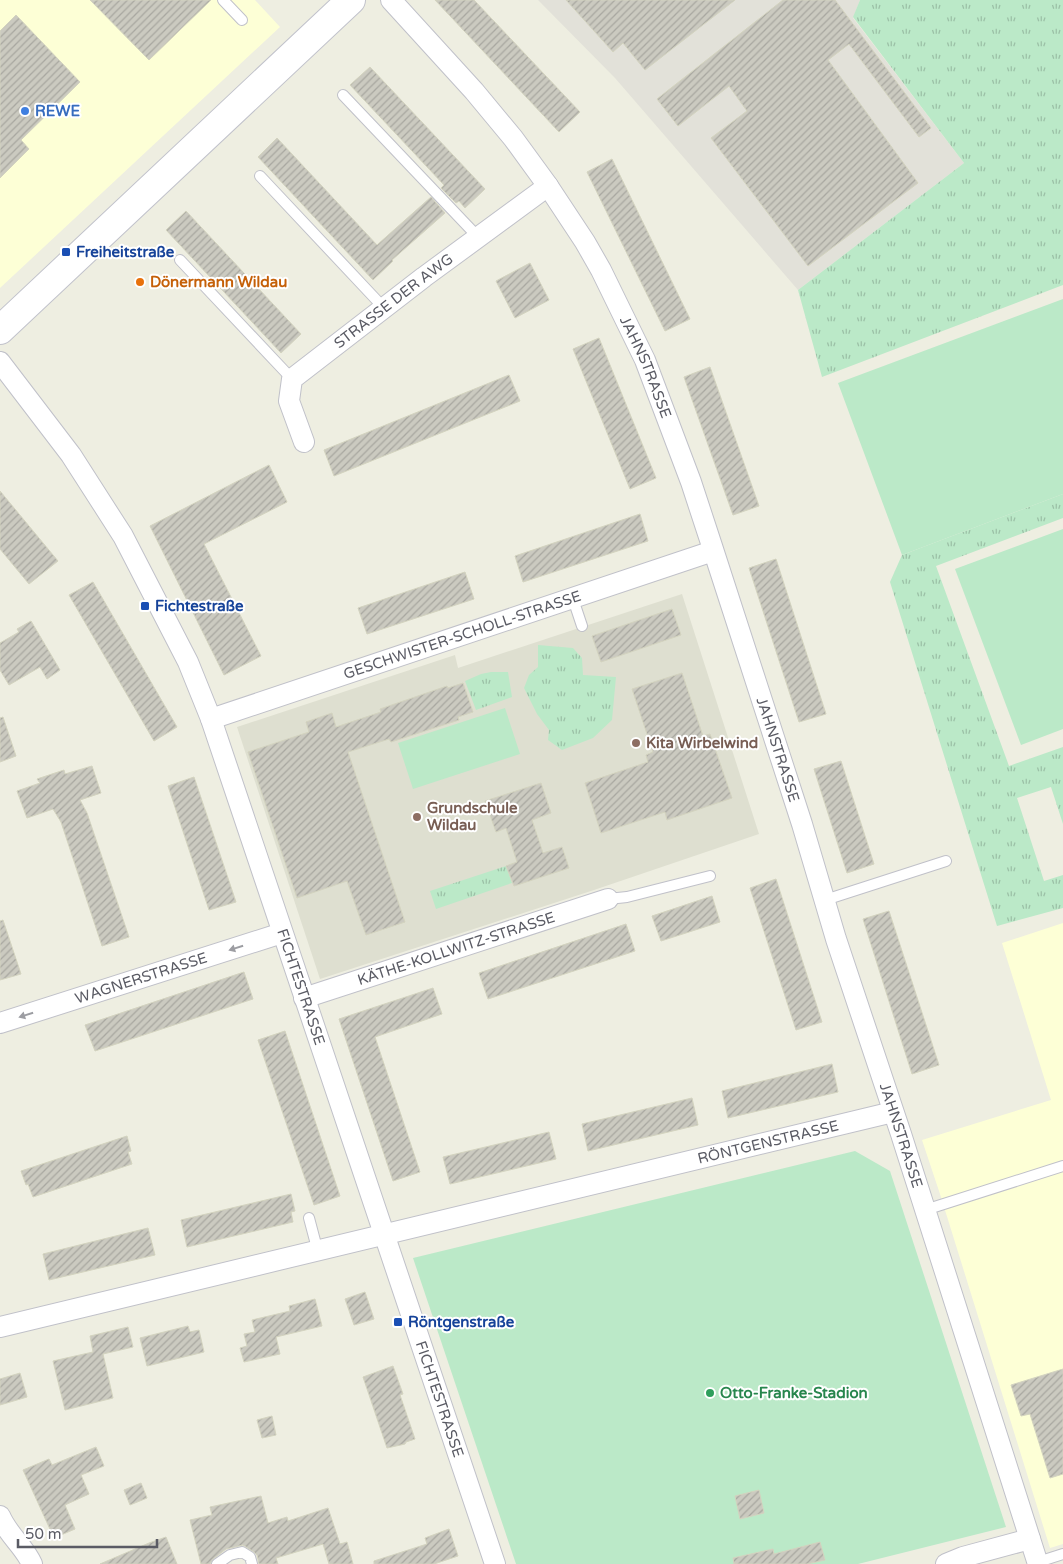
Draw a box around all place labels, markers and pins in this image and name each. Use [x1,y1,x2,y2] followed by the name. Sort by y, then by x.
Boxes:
[35,102,80,120] place label: REWE
[19,105,31,117] marker: REWE
[76,243,175,261] place label: Freiheitstraße
[60,246,72,258] marker: Freiheitstraße
[150,273,287,291] place label: Dönermann Wildau
[134,276,146,288] marker: Dönermann Wildau
[155,597,244,615] place label: Fichtestraße
[139,600,151,612] marker: Fichtestraße
[646,734,758,752] place label: Kita Wirbelwind
[630,737,642,749] marker: Kita Wirbelwind
[427,799,518,834] place label: Grundschule Wildau
[411,811,423,823] marker: Grundschule Wildau
[408,1313,515,1332] place label: Röntgenstraße
[392,1316,404,1328] marker: Röntgenstraße
[720,1384,868,1402] place label: Otto-Franke-Stadion
[704,1387,716,1399] marker: Otto-Franke-Stadion

